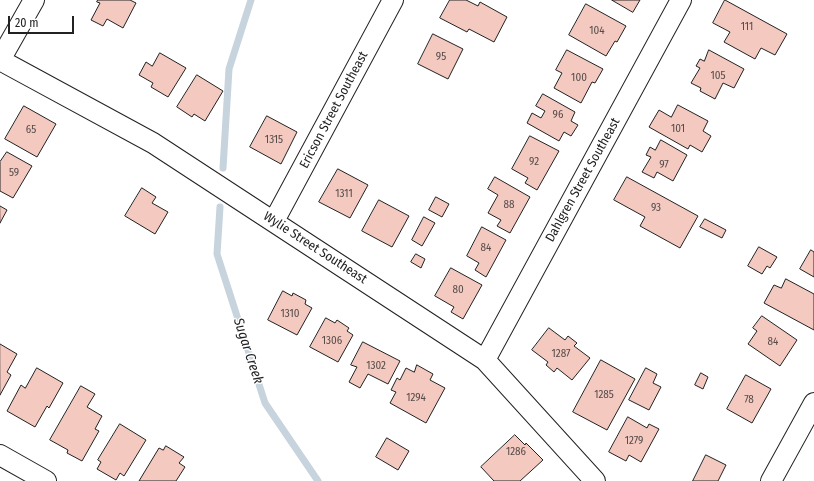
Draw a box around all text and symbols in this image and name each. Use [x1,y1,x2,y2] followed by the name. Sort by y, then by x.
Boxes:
[10,8,76,34] scale bar
[15,16,39,30] text: 20 m
[741,20,753,34] house number: 111
[589,24,605,38] house number: 104
[297,49,371,171] street label: Ericson Street Southeast
[436,50,446,64] house number: 95
[710,69,726,83] house number: 105
[571,71,587,85] house number: 100
[553,108,563,122] house number: 96
[542,115,624,245] street label: Dahlgren Street Southeast
[671,122,685,136] house number: 101
[26,123,36,137] house number: 65
[265,133,283,147] house number: 1315
[529,155,539,169] house number: 92
[659,158,669,172] house number: 97
[9,166,19,180] house number: 59
[335,187,353,201] house number: 1311
[504,198,514,212] house number: 88
[651,201,661,215] house number: 93
[260,209,370,287] street label: Wylie Street Southeast
[481,241,491,255] house number: 84
[452,283,464,297] house number: 80
[280,307,300,321] house number: 1310
[229,316,267,386] water label: Sugar Creek
[322,334,342,348] house number: 1306
[768,335,778,349] house number: 84
[552,347,570,361] house number: 1287
[366,359,386,373] house number: 1302
[594,388,614,402] house number: 1285
[406,391,426,405] house number: 1294
[744,393,754,407] house number: 78
[625,434,643,448] house number: 1279
[506,445,526,459] house number: 1286

